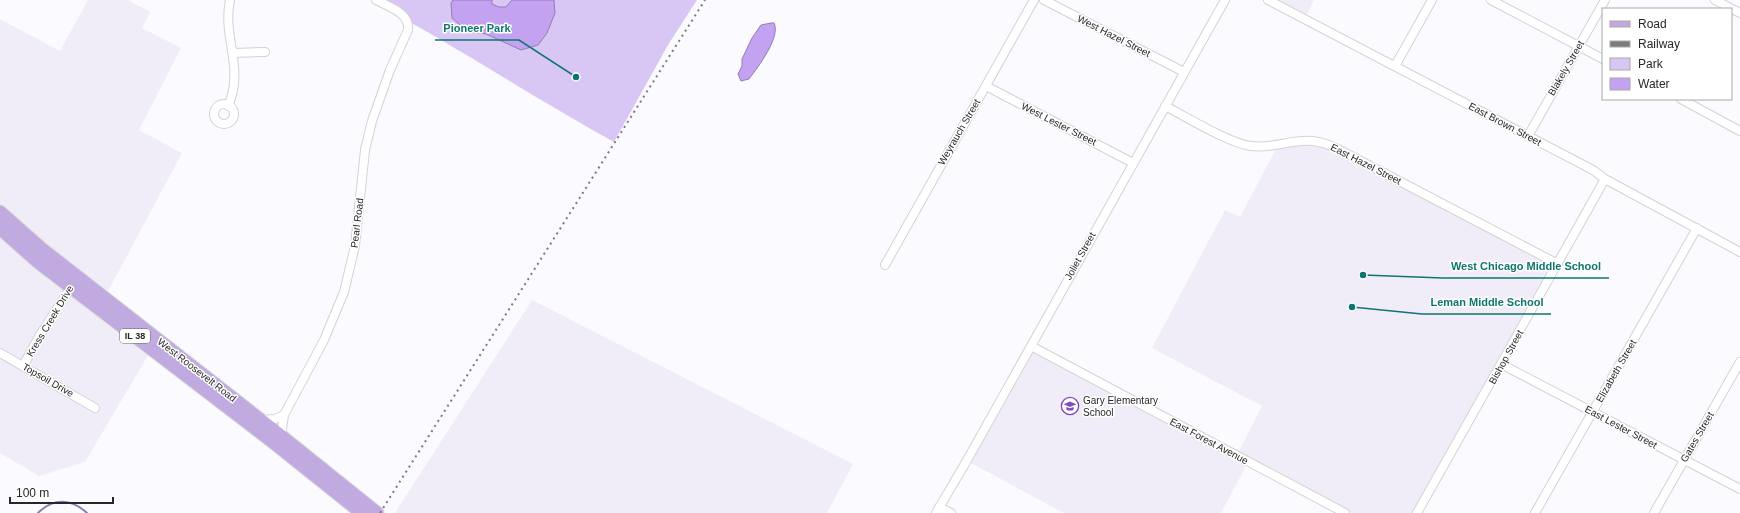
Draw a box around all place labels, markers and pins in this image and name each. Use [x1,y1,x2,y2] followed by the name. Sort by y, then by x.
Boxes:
[435,17,519,40] callout: Pioneer Park
[1443,255,1609,278] callout: West Chicago Middle School
[1422,291,1551,314] callout: Leman Middle School
[1083,395,1158,418] place label: Gary Elementary School
[1060,396,1080,416] school or university icon: Gary Elementary School

